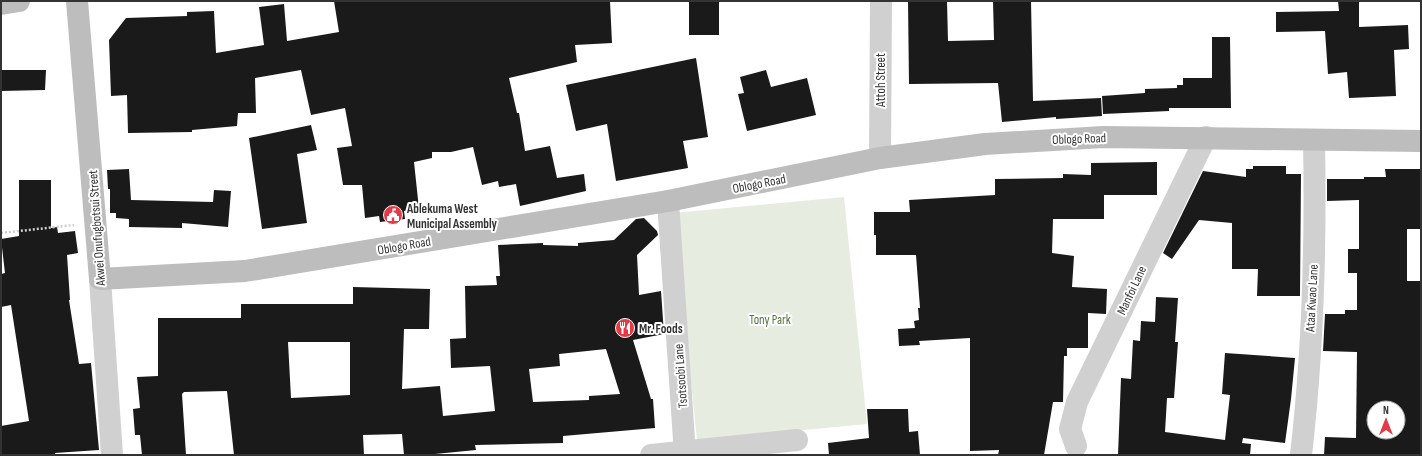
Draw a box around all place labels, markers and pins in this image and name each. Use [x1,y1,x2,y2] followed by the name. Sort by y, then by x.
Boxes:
[406,201,498,232] place label: Ablekuma West Municipal Assembly
[382,204,404,226] public building icon: Ablekuma West Municipal Assembly
[614,317,636,339] restaurant icon: Mr. Foods
[639,321,683,337] place label: Mr. Foods

